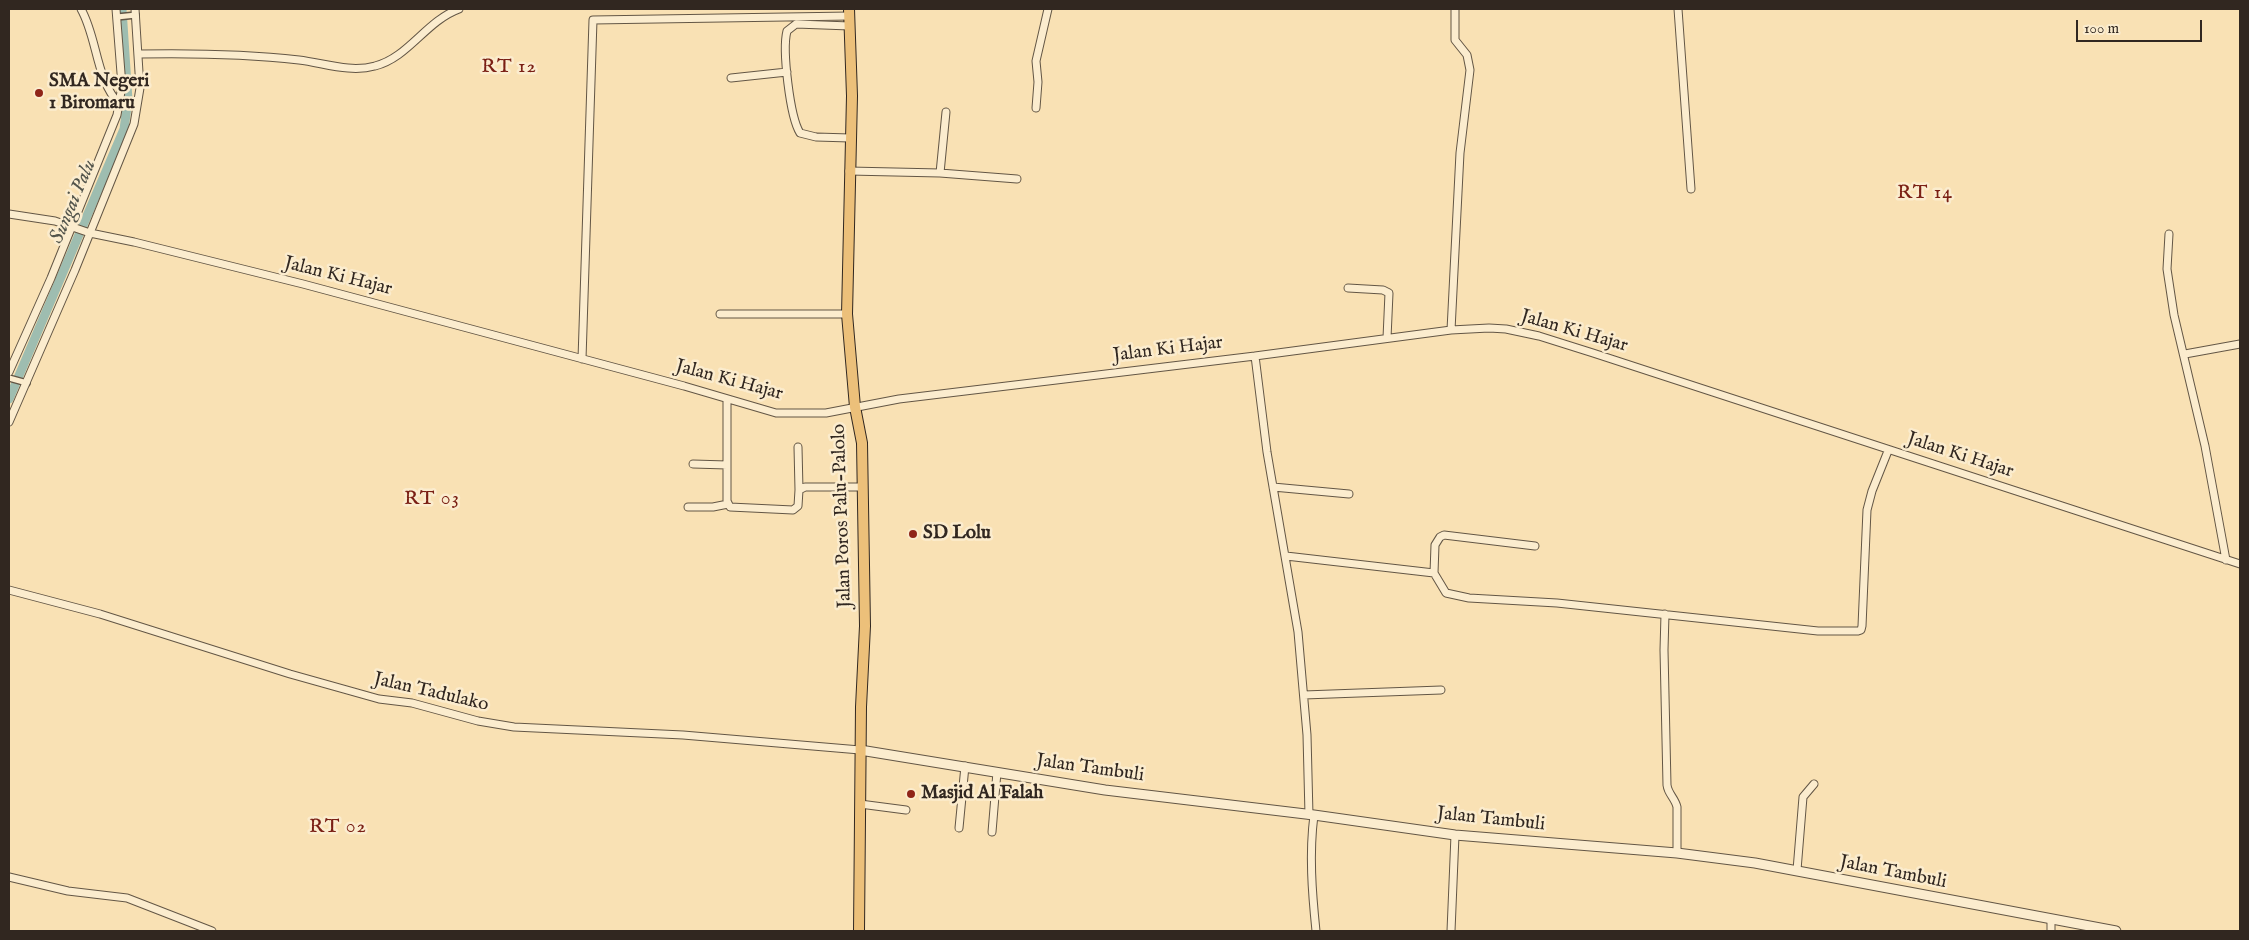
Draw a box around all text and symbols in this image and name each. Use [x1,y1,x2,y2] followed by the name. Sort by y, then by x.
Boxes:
[2079,10,2205,42] scale bar
[2084,19,2119,38] text: 100 m
[481,56,537,80] district label: RT 12
[49,71,149,115] place label: SMA Negeri 1 Biromaru
[33,87,45,99] marker: SMA Negeri 1 Biromaru
[46,156,102,248] water label: Sungai Palu
[1896,182,1954,206] district label: RT 14
[282,253,394,301] street label: Jalan Ki Hajar
[1518,306,1630,358] street label: Jalan Ki Hajar
[1112,332,1224,368] street label: Jalan Ki Hajar
[673,356,785,406] street label: Jalan Ki Hajar
[828,423,858,609] street label: Jalan Poros Palu-Palolo
[1904,428,2016,484] street label: Jalan Ki Hajar
[403,488,461,512] district label: RT 03
[923,523,991,545] place label: SD Lolu
[907,528,919,540] marker: SD Lolu
[371,669,491,717] street label: Jalan Tadulako
[1035,750,1145,788] street label: Jalan Tambuli
[921,783,1043,805] place label: Masjid Al Falah
[905,788,917,800] marker: Masjid Al Falah
[1436,803,1546,837] street label: Jalan Tambuli
[308,816,368,840] district label: RT 02
[1838,851,1948,895] street label: Jalan Tambuli

